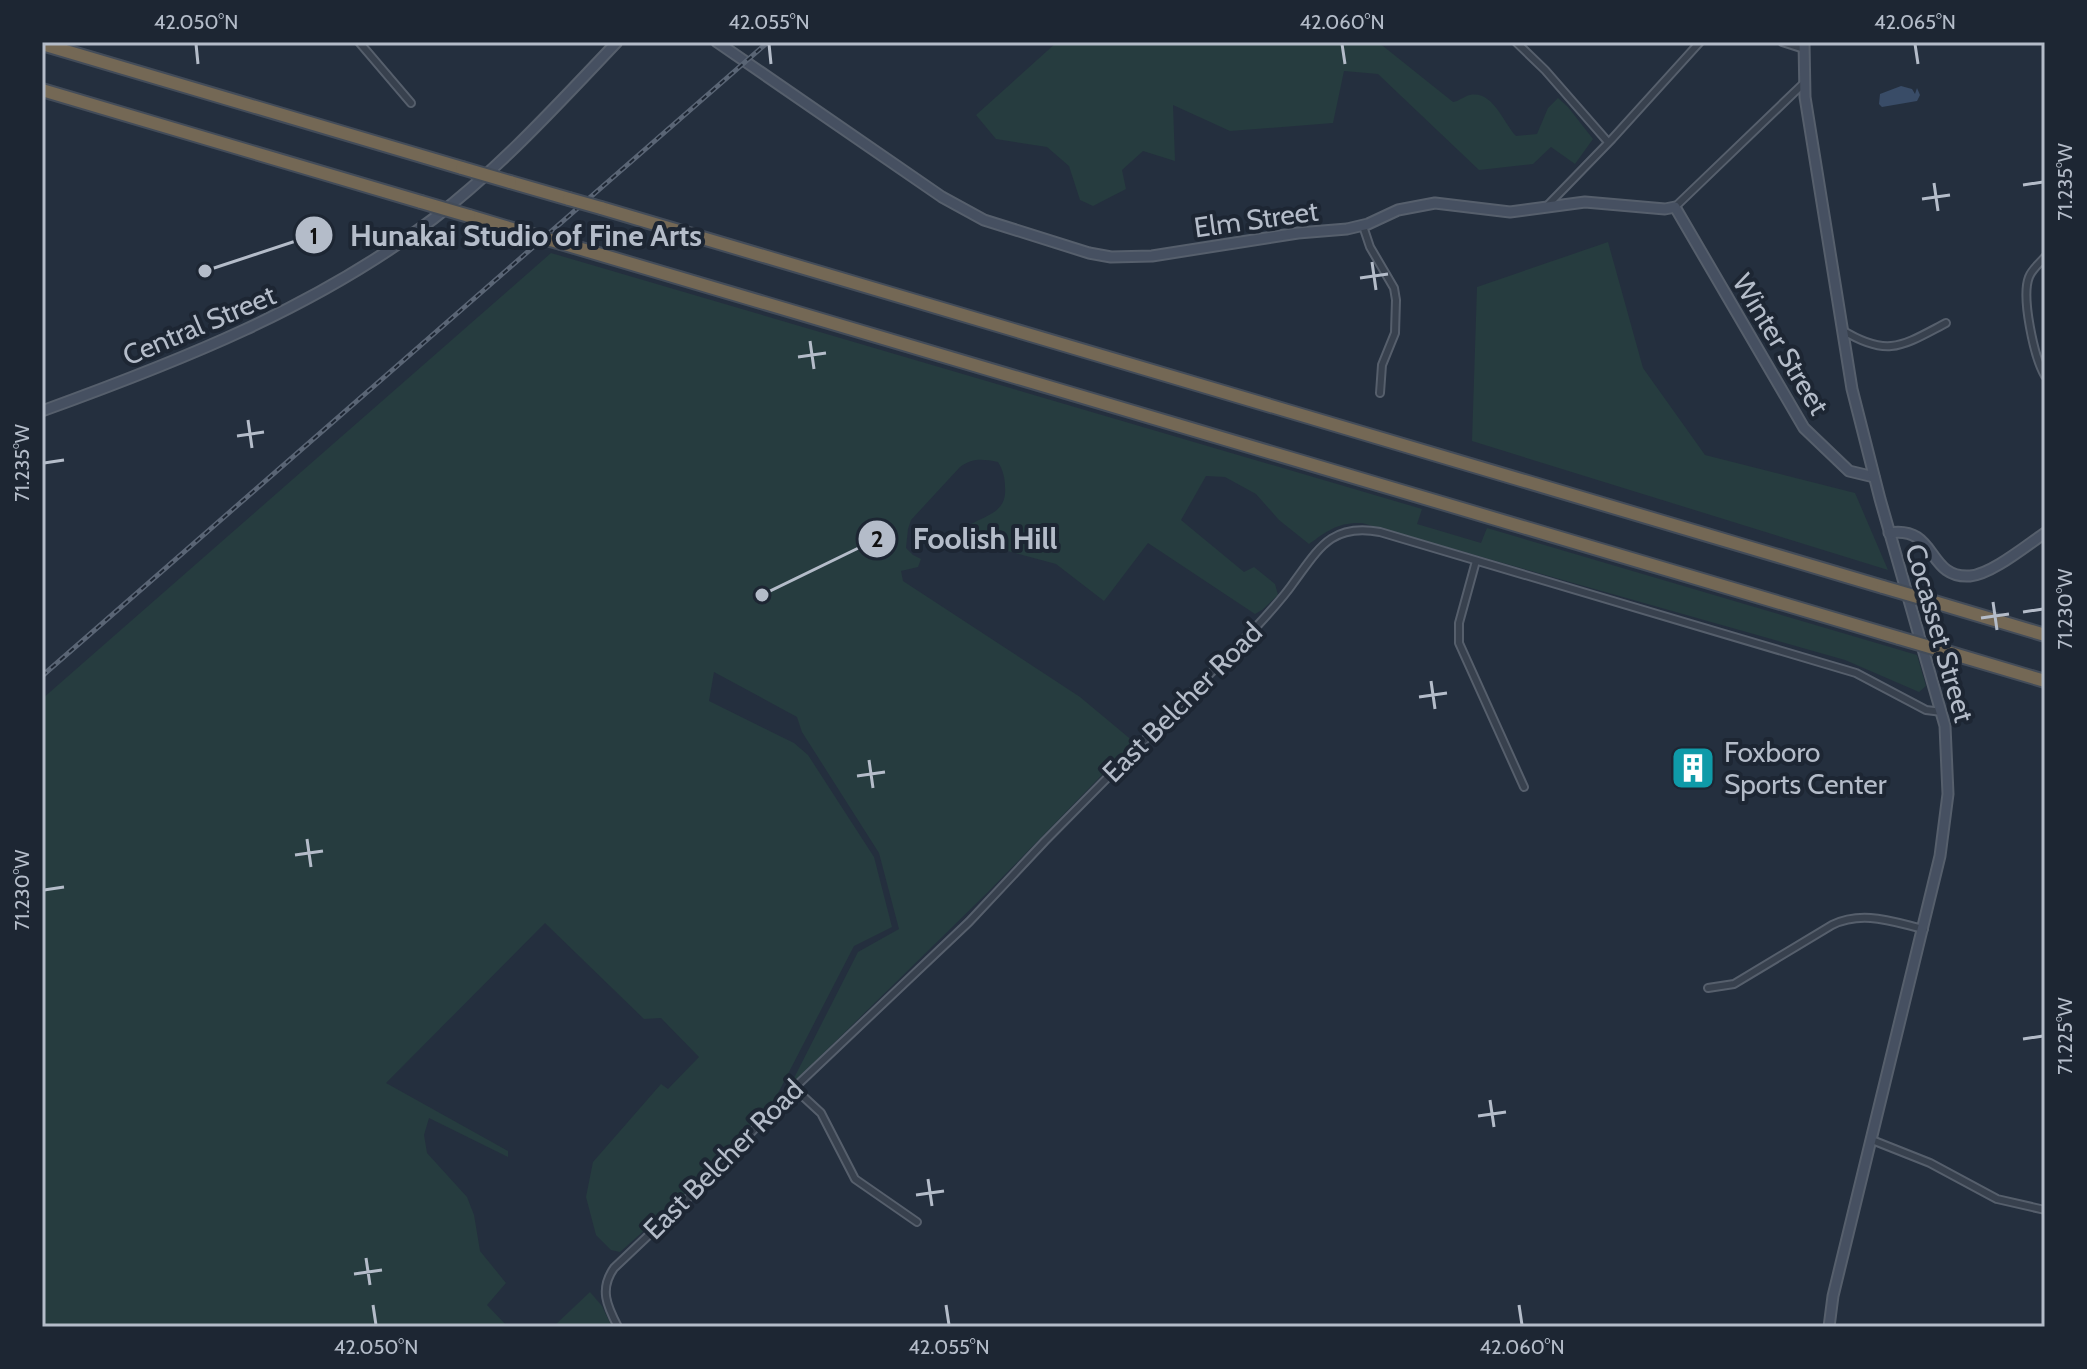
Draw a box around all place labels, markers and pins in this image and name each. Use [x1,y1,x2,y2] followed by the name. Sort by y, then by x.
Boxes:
[294,208,718,262] callout: Hunakai Studio of Fine Arts
[857,512,1074,566] callout: Foolish Hill
[1724,735,1887,801] place label: Foxboro Sports Center
[1669,744,1717,792] building icon: Foxboro Sports Center

